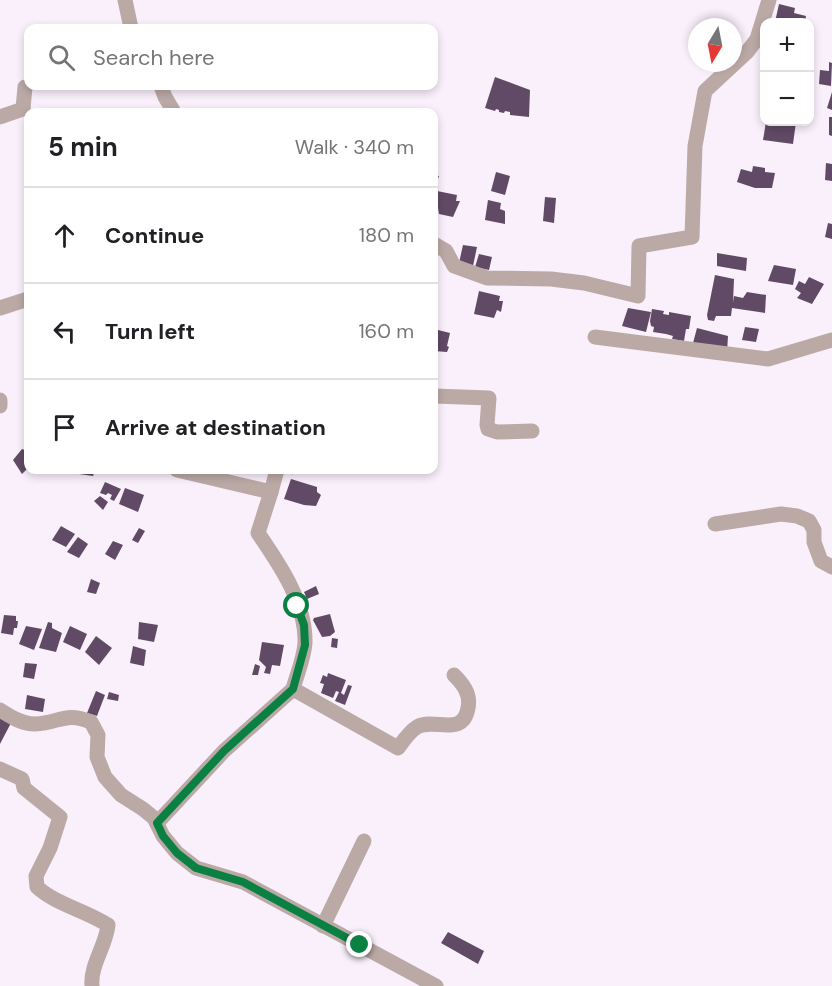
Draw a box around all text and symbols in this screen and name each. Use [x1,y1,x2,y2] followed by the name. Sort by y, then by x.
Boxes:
[688,18,742,72] north arrow
[760,18,814,126] map controls
[760,18,814,72] button: +
[24,24,438,90] search box
[45,41,78,74] icon: search
[93,43,214,72] text: Search here
[760,72,814,126] button: −
[48,130,118,164] text: 5 min
[295,134,414,160] text: Walk · 340 m
[48,219,81,252] icon: ahead
[105,221,204,250] text: Continue
[359,222,414,248] text: 180 m
[48,315,81,348] icon: left
[105,317,195,346] text: Turn left
[358,318,414,344] text: 160 m
[48,411,81,444] icon: arrive
[105,413,326,442] text: Arrive at destination
[283,592,309,618] route start
[346,931,372,957] route end

